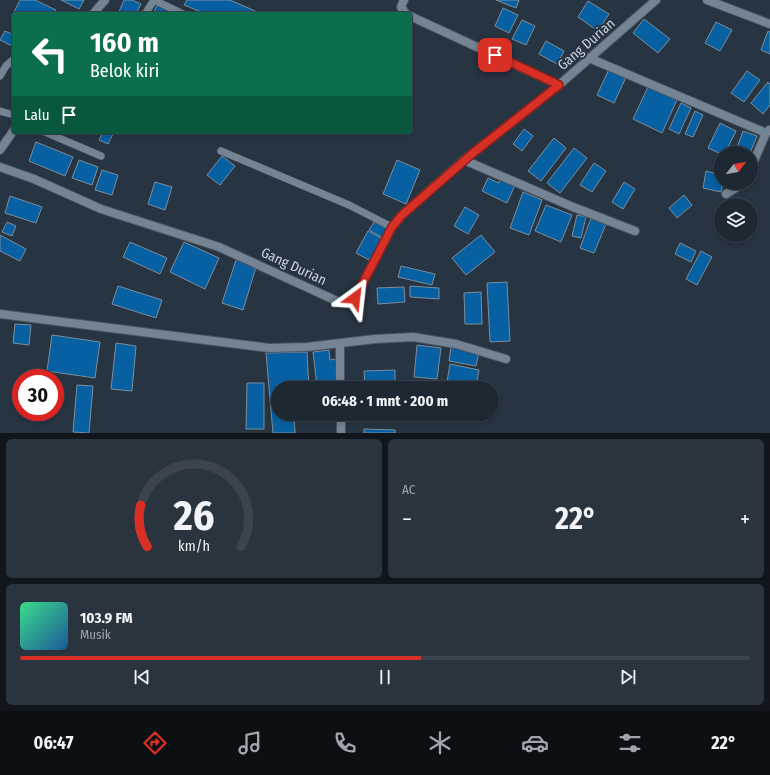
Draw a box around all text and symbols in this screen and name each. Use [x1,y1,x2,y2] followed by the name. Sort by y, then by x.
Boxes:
[554,15,618,74] street label: Gang Durian
[90,26,159,59] text: 160 m
[24,28,76,80] icon: left
[478,38,512,72] pin
[484,44,506,66] icon: arrive
[90,60,159,82] text: Belok kiri
[58,104,80,126] icon: arrive
[24,106,50,124] text: Lalu
[714,146,758,190] north arrow
[714,146,758,242] map controls
[714,198,758,242] button: layers
[258,244,329,289] street label: Gang Durian
[334,277,376,319] position arrow
[12,369,64,421] speed limit sign: 30
[322,392,448,410] text: 06:48 · 1 mnt · 200 m
[402,482,415,497] text: AC
[172,490,215,540] text: 26
[555,501,597,537] text: 22°
[402,506,412,533] text: −
[740,506,750,533] text: +
[178,537,210,554] text: km/h
[80,609,133,627] text: 103.9 FM
[80,627,111,642] text: Musik
[131,666,153,688] icon: previous
[374,666,396,688] icon: pause
[617,666,639,688] icon: next
[141,729,169,757] icon: directions
[236,729,264,757] icon: music
[331,729,359,757] icon: phone
[426,729,454,757] icon: climate
[521,729,549,757] icon: car
[616,729,644,757] icon: filters
[34,732,73,754] text: 06:47
[711,732,736,754] text: 22°

